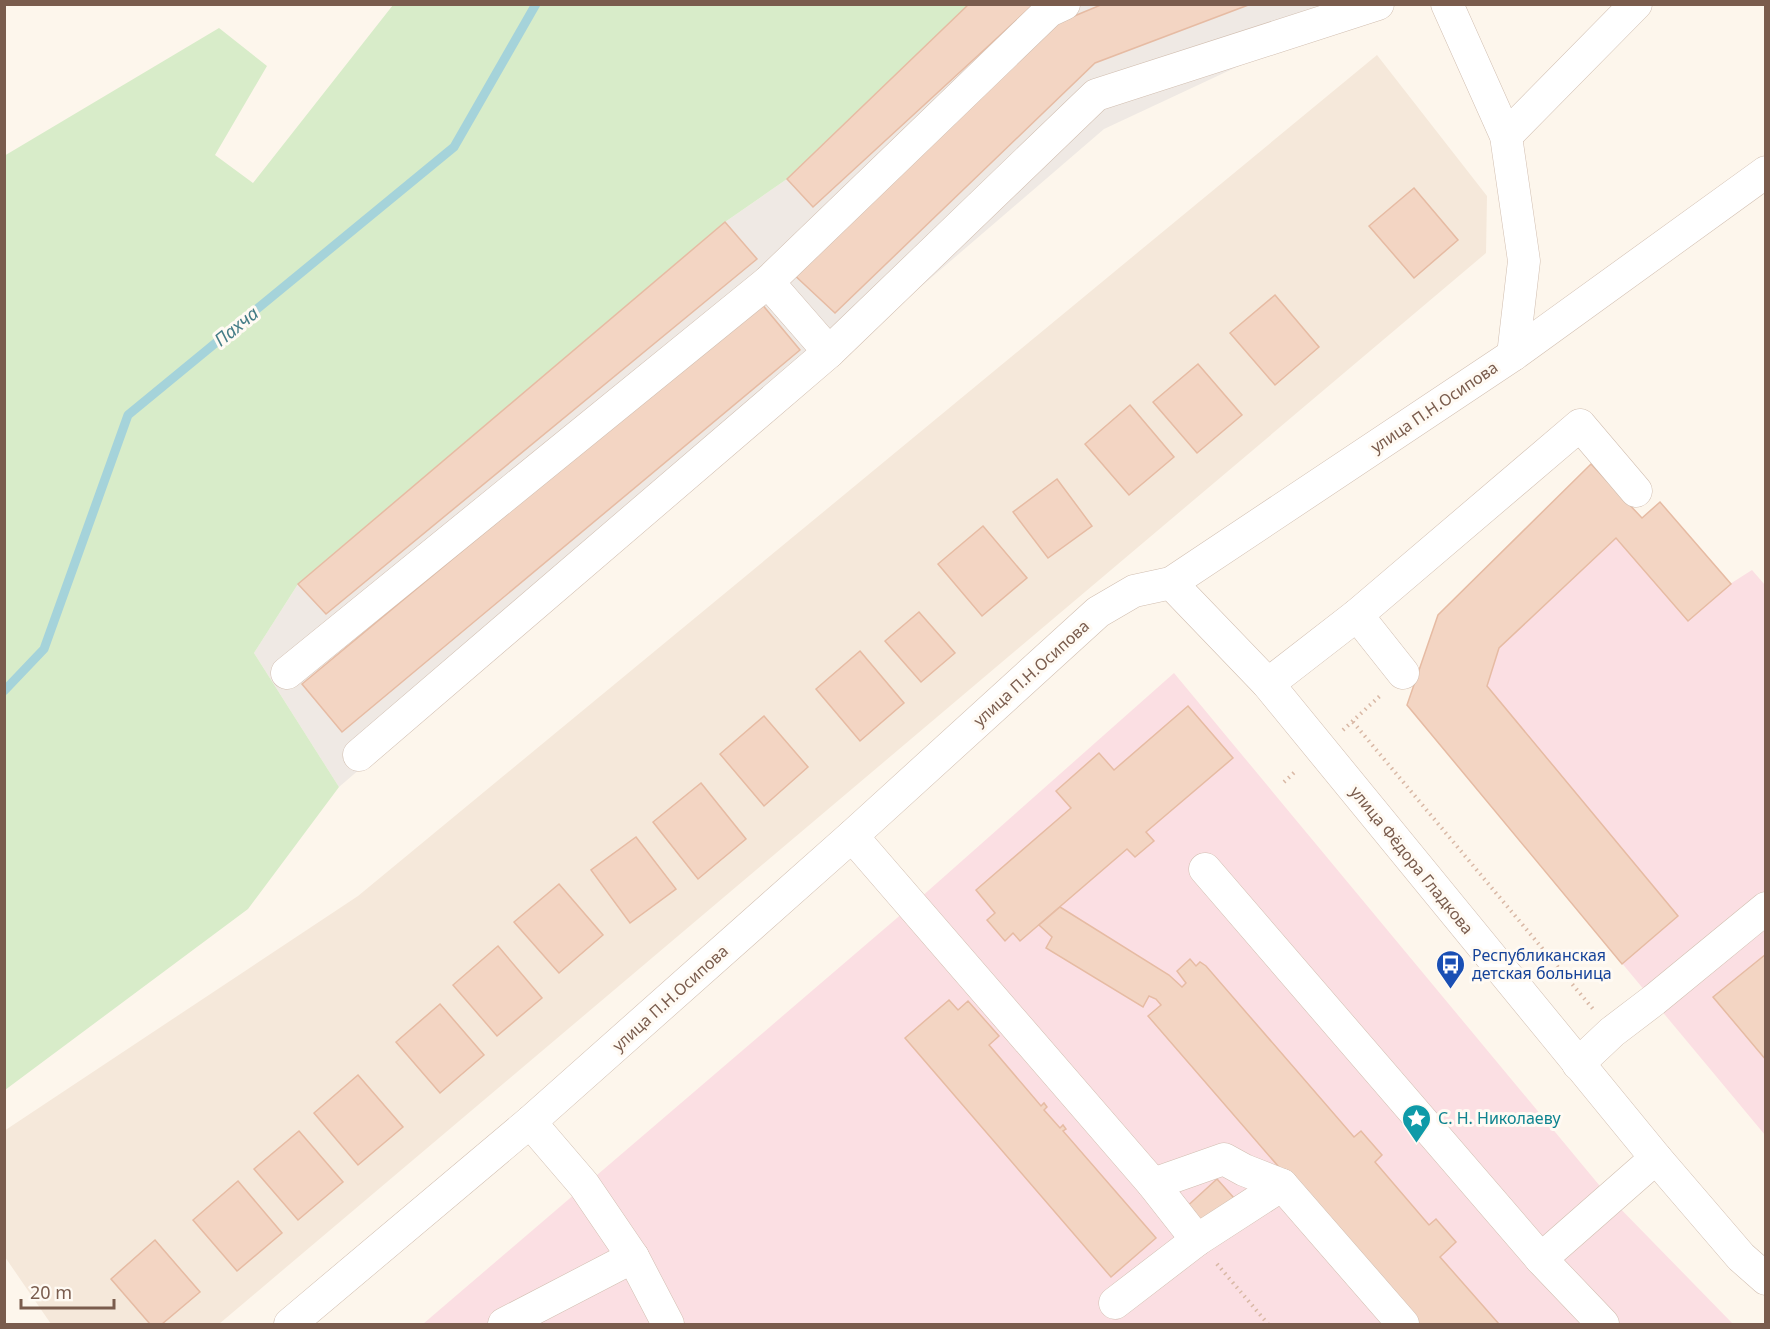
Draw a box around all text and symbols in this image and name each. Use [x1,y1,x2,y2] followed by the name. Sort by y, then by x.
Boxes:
[209,301,263,351] water label: Пахча
[1366,356,1502,458] street label: улица П.Н.Осипова
[968,615,1094,731] street label: улица П.Н.Осипова
[1345,781,1479,939] street label: улица Фёдора Гладкова
[607,940,733,1056] street label: улица П.Н.Осипова
[1472,944,1612,984] place label: Республиканская детская больница
[1435,948,1467,990] bus stop icon: Республиканская детская больница
[1401,1102,1433,1144] place icon: С. Н. Николаеву
[1438,1107,1561,1129] place label: С. Н. Николаеву
[21,1272,114,1310] scale bar
[30,1280,72,1304] text: 20 m

